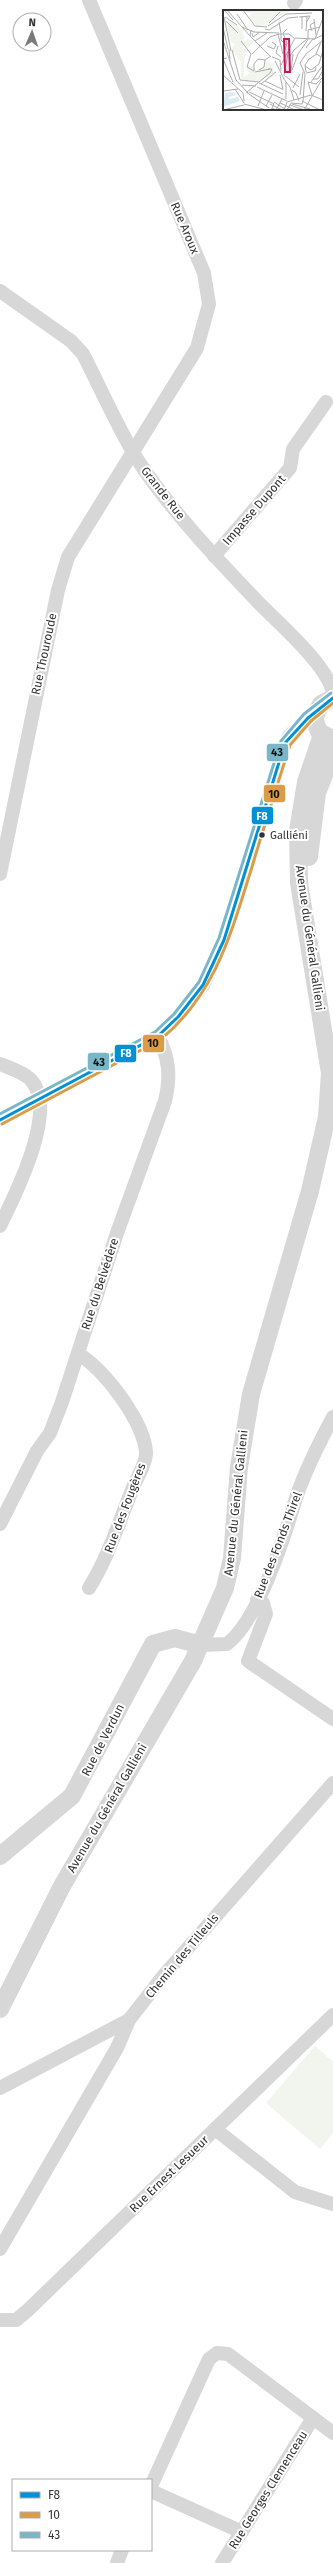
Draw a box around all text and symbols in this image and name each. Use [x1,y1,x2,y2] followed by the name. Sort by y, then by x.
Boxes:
[223,10,323,110] inset map
[12,12,52,52] north arrow
[28,16,36,29] text: N
[168,200,202,256] street label: Rue Aroux
[138,464,188,522] street label: Grande Rue
[220,472,289,548] street label: Impasse Dupont
[29,612,59,696] street label: Rue Thouroude
[266,743,289,762] line badge: 43
[271,746,283,759] text: 43
[263,784,286,803] line badge: 10
[268,788,280,801] text: 10
[251,806,274,825] line badge: F8
[256,810,268,823] text: F8
[270,829,308,842] place label: Galliéni
[257,830,267,840] marker: Galliéni
[293,864,327,1012] street label: Avenue du Général Gallieni
[142,1034,165,1053] line badge: 10
[147,1037,159,1050] text: 10
[114,1044,137,1063] line badge: F8
[120,1047,132,1060] text: F8
[87,1052,110,1071] line badge: 43
[93,1056,105,1069] text: 43
[79,1236,121,1332] street label: Rue du Belvédère
[221,1429,251,1577] street label: Avenue du Général Gallieni
[101,1461,149,1555] street label: Rue des Fougères
[251,1489,305,1600] street label: Rue des Fonds Thirel
[79,1702,127,1778] street label: Rue de Verdun
[64,1741,150,1875] street label: Avenue du Général Gallieni
[143,1911,222,2001] street label: Chemin des Tilleuls
[127,2132,212,2215] street label: Rue Ernest Lesueur
[226,2428,310,2552] street label: Rue Georges Clemenceau
[12,2479,152,2551] legend
[48,2488,61,2502] text: F8
[48,2508,60,2522] text: 10
[48,2528,60,2542] text: 43

